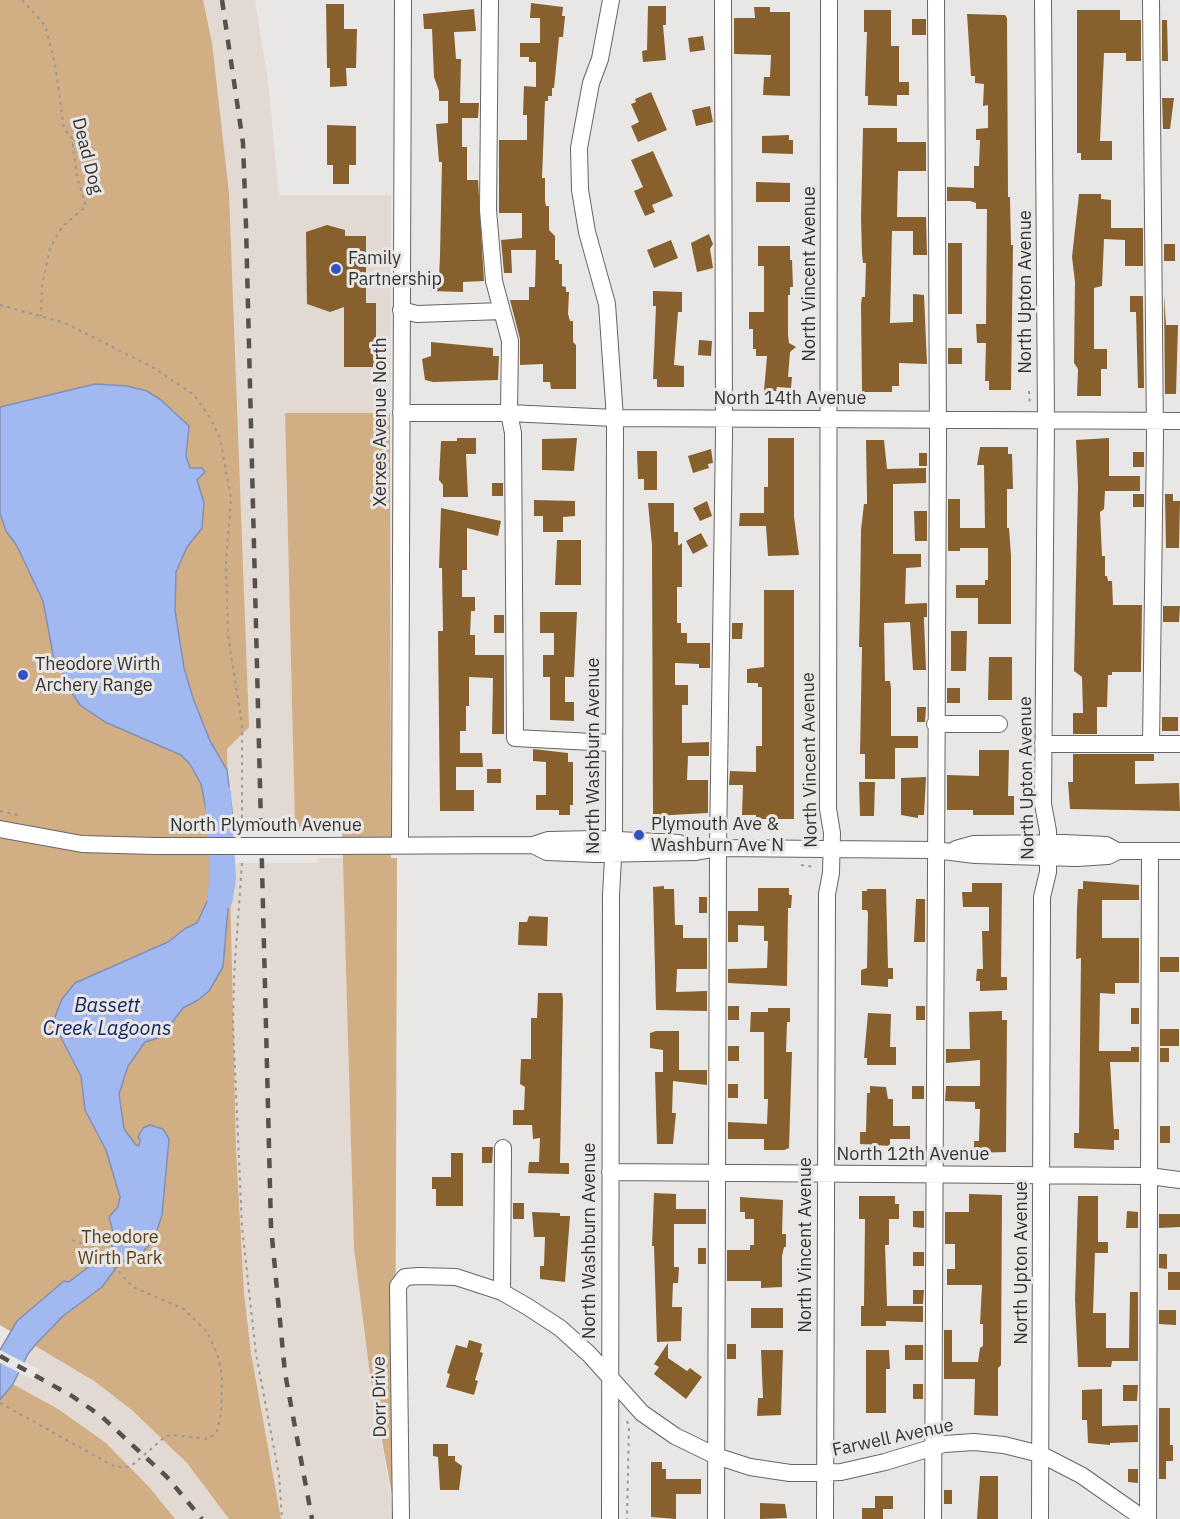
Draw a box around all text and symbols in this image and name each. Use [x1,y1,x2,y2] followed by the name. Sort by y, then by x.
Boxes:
[67,116,107,196] street label: Dead Dog
[799,186,821,362] street label: North Vincent Avenue
[1015,210,1037,374] street label: North Upton Avenue
[348,248,442,290] place label: Family Partnership
[329,262,343,276] marker: Family Partnership
[370,337,392,507] street label: Xerxes Avenue North
[714,388,866,410] street label: North 14th Avenue
[35,654,160,696] place label: Theodore Wirth Archery Range
[583,658,605,854] street label: North Washburn Avenue
[16,668,30,682] marker: Theodore Wirth Archery Range
[798,672,822,848] street label: North Vincent Avenue
[1015,696,1039,860] street label: North Upton Avenue
[651,814,784,856] place label: Plymouth Ave & Washburn Ave N
[170,815,362,837] street label: North Plymouth Avenue
[632,828,646,842] marker: Plymouth Ave & Washburn Ave N
[43,994,171,1041] water label: Bassett Creek Lagoons
[579,1143,601,1339] street label: North Washburn Avenue
[837,1144,989,1166] street label: North 12th Avenue
[795,1157,817,1333] street label: North Vincent Avenue
[1011,1181,1033,1345] street label: North Upton Avenue
[78,1227,162,1270] park label: Theodore Wirth Park
[368,1356,392,1438] street label: Dorr Drive
[830,1415,956,1461] street label: Farwell Avenue

